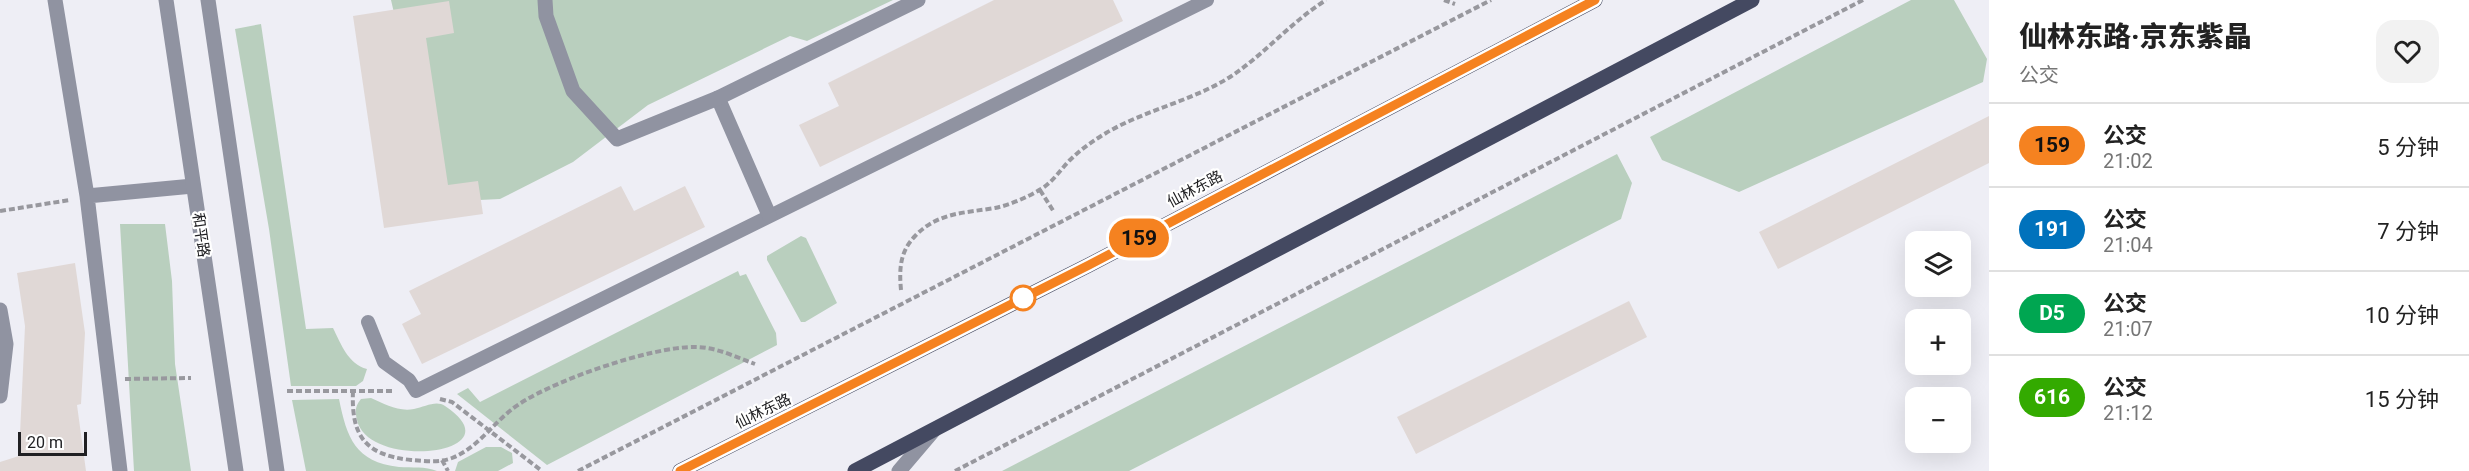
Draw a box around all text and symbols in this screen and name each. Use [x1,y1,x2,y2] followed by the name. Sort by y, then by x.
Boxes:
[2019,20,2252,53] text: 仙林东路·京东紫晶
[2376,20,2439,83] button: heart
[2019,63,2059,87] text: 公交
[2103,123,2147,148] text: 公交
[2034,133,2070,157] text: 159
[2377,135,2439,160] text: 5 分钟
[2103,149,2153,173] text: 21:02
[1164,167,1226,211] street label: 仙林东路
[2103,207,2147,232] text: 公交
[189,211,213,259] street label: 和平路
[2034,217,2070,241] text: 191
[1104,218,1174,258] line badge: 159
[2377,219,2439,244] text: 7 分钟
[1121,226,1157,250] text: 159
[1905,231,1971,453] map controls
[1905,231,1971,297] button: layers
[2103,233,2153,257] text: 21:04
[1010,285,1036,311] unlabelled marker
[2103,291,2147,316] text: 公交
[2039,301,2065,325] text: D5
[2365,303,2439,328] text: 10 分钟
[1905,309,1971,375] button: +
[2103,317,2153,341] text: 21:07
[2103,375,2147,400] text: 公交
[2034,385,2070,409] text: 616
[1905,387,1971,453] button: −
[2365,387,2439,412] text: 15 分钟
[732,390,794,432] street label: 仙林东路
[2103,401,2153,425] text: 21:12
[18,429,87,456] scale bar
[27,433,63,452] text: 20 m

